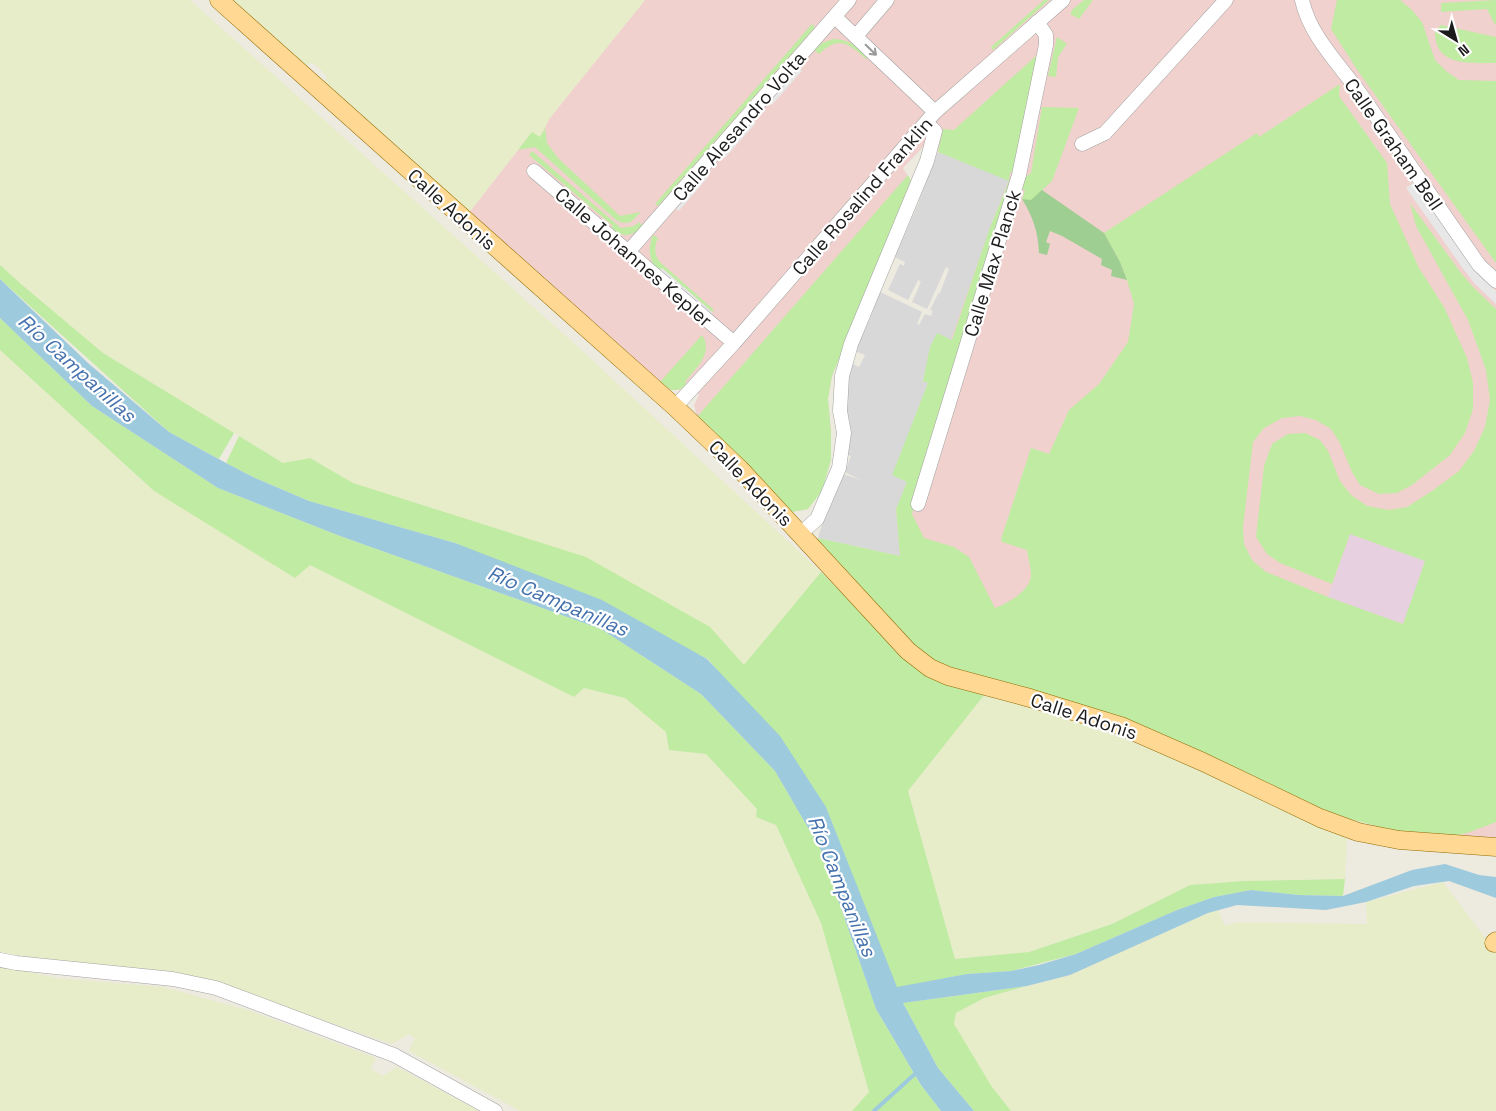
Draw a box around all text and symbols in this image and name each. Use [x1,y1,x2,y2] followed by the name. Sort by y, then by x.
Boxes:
[1431,15,1481,65] north arrow
[1455,40,1473,60] text: N
[864,44,877,56] one-way arrow
[667,46,812,207] street label: Calle Alesandro Volta
[1339,73,1449,215] street label: Calle Graham Bell
[787,112,938,281] street label: Calle Rosalind Franklin
[402,163,501,256] street label: Calle Adonis
[550,182,718,333] street label: Calle Johannes Kepler
[958,187,1027,340] street label: Calle Max Planck
[13,308,142,429] water label: Río Campanillas
[703,435,798,532] street label: Calle Adonis
[484,560,633,643] water label: Río Campanillas
[1027,688,1140,745] street label: Calle Adonis
[802,812,883,962] water label: Río Campanillas

